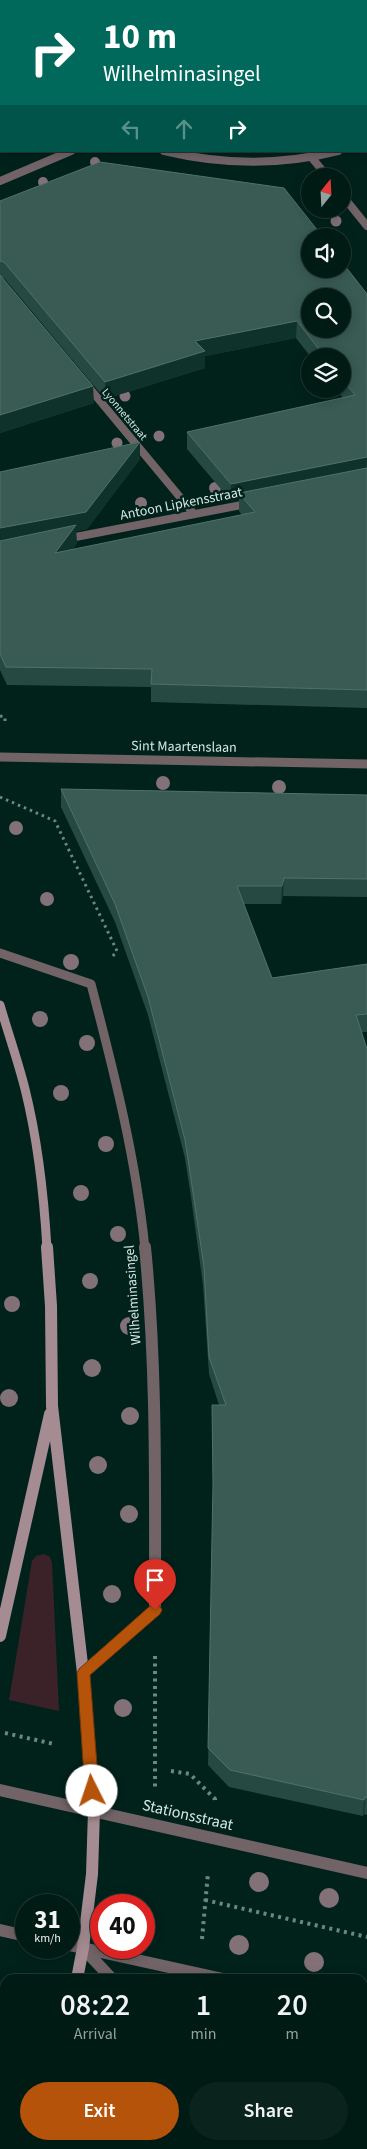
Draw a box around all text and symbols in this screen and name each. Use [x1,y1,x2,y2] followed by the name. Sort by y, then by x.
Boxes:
[103,12,177,62] text: 10 m
[20,20,85,85] icon: right
[103,58,261,90] text: Wilhelminasingel
[117,115,145,143] icon: left
[170,115,198,143] icon: ahead
[223,115,251,143] icon: right
[301,168,351,218] north arrow
[301,168,351,398] map controls
[301,228,351,278] button: sound
[301,288,351,338] button: search
[301,348,351,398] button: layers
[99,385,151,444] street label: Lyonnetstraat
[118,482,244,526] street label: Antoon Lipkensstraat
[131,736,237,758] street label: Sint Maartenslaan
[119,1244,146,1346] street label: Wilhelminasingel
[134,1559,176,1610] pin
[141,1566,169,1594] icon: arrive
[65,1764,117,1816] position arrow
[140,1794,236,1836] street label: Stationsstraat
[90,1894,155,1959] speed limit sign: 40
[34,1902,61,1938] text: 31
[34,1930,61,1947] text: km/h
[60,1984,130,2027] text: 08:22
[196,1984,211,2027] text: 1
[277,1984,308,2027] text: 20
[74,2023,117,2045] text: Arrival
[191,2023,216,2045] text: min
[286,2023,299,2045] text: m
[20,2082,179,2140] button: Exit
[189,2082,348,2140] button: Share

